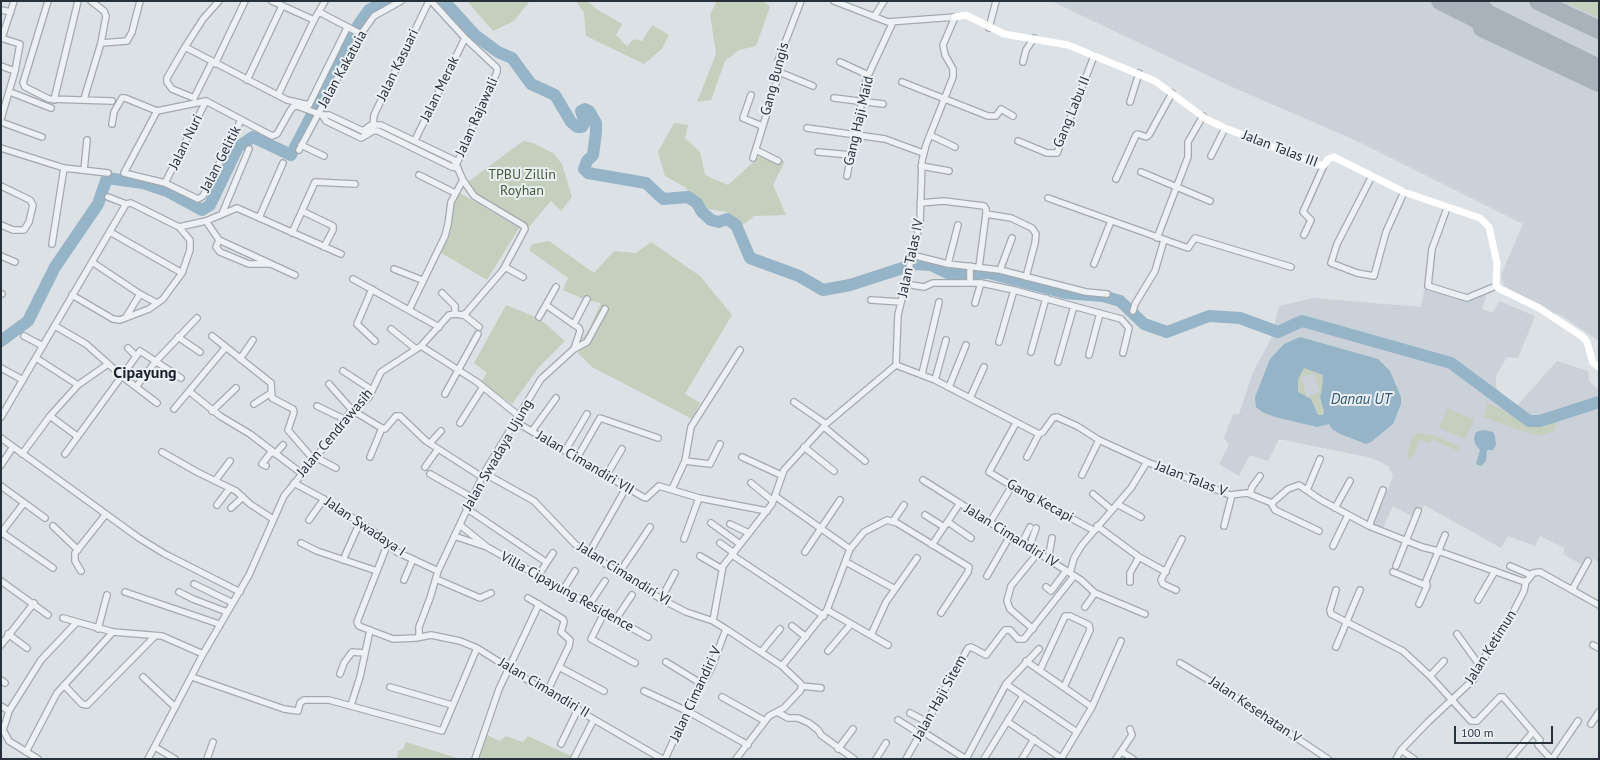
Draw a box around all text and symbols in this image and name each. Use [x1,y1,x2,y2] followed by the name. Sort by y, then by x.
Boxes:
[373,27,423,103] street label: Jalan Kasuari
[315,28,371,110] street label: Jalan Kakatuia
[757,41,793,117] street label: Gang Bungis
[417,54,463,124] street label: Jalan Merak
[1050,74,1094,150] street label: Gang Labu II
[452,75,502,159] street label: Jalan Rajawali
[841,75,877,167] street label: Gang Haji Maid
[166,112,206,172] street label: Jalan Nuri
[197,123,245,195] street label: Jalan Gelitik
[1240,127,1320,171] street label: Jalan Talas III
[488,167,556,200] park label: TPBU Zillin Royhan
[895,217,927,299] street label: Jalan Talas IV
[113,363,177,383] district label: Cipayung
[293,386,377,480] street label: Jalan Cendrawasih
[1331,391,1391,409] water label: Danau UT
[459,397,537,513] street label: Jalan Swadaya Ujung
[533,427,637,499] street label: Jalan Cimandiri VII
[1153,458,1229,500] street label: Jalan Talas V
[1004,476,1076,526] street label: Gang Kecapi
[321,494,409,560] street label: Jalan Swadaya I
[961,501,1061,571] street label: Jalan Cimandiri IV
[574,539,674,609] street label: Jalan Cimandiri VI
[497,548,637,636] street label: Villa Cipayung Residence
[1462,607,1520,687] street label: Jalan Ketimun
[667,644,725,744] street label: Jalan Cimandiri V
[910,652,970,744] street label: Jalan Haji Sitem
[496,654,592,722] street label: Jalan Cimandiri II
[1206,673,1304,747] street label: Jalan Kesehatan V
[1456,718,1555,744] scale bar
[1461,725,1494,740] text: 100 m

